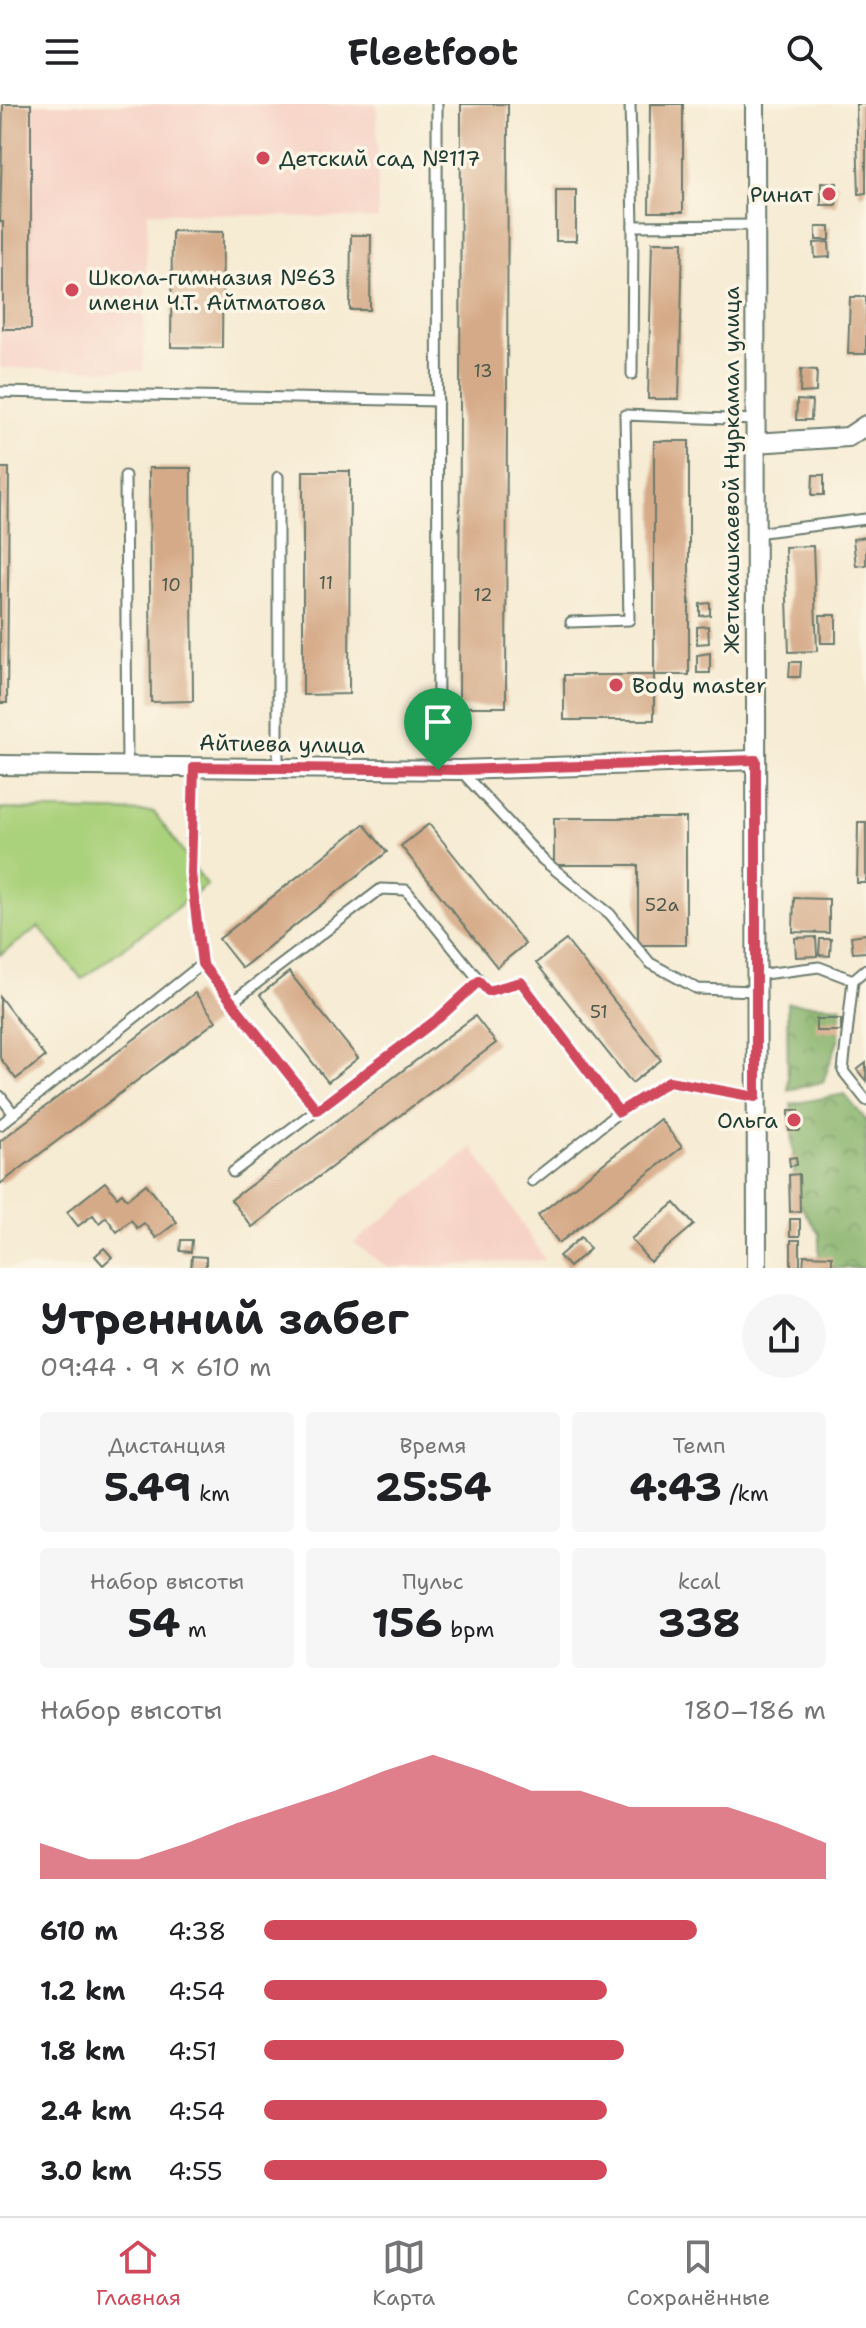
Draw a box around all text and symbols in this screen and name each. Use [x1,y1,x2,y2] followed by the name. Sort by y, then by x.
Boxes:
[348,28,518,77] text: Fleetfoot
[40,30,84,74] icon: menu
[782,30,826,74] icon: search
[279,144,481,173] place label: Детский сад №117
[254,149,272,167] marker: Детский сад №117
[750,180,814,209] place label: Ринат
[820,185,838,203] marker: Ринат
[88,263,336,317] place label: Школа-гимназия №63 имени Ч.Т. Айтматова
[63,281,81,299] marker: Школа-гимназия №63 имени Ч.Т. Айтматова
[717,286,746,654] street label: Жетикашкаевой Нуркамал улица
[473,359,493,383] house number: 13
[319,571,333,595] house number: 11
[161,573,181,597] house number: 10
[473,583,493,607] house number: 12
[632,671,766,700] place label: Body master
[607,676,625,694] marker: Body master
[404,688,472,770] pin
[416,700,460,744] icon: arrive
[199,728,365,760] street label: Айтиева улица
[645,893,679,917] house number: 52а
[590,1000,608,1024] house number: 51
[717,1106,778,1135] place label: Ольга
[785,1111,803,1129] marker: Ольга
[40,1289,409,1348] text: Утренний забег
[742,1294,826,1378] button: share
[40,1349,271,1384] text: 09:44 · 9 × 610 m
[108,1431,226,1460] text: Дистанция
[399,1431,467,1460] text: Время
[672,1431,726,1460] text: Темп
[104,1460,191,1514] text: 5.49
[374,1460,492,1514] text: 25:54
[629,1460,722,1514] text: 4:43
[191,1479,230,1508] text: km
[722,1479,769,1508] text: /km
[90,1567,244,1596] text: Набор высоты
[402,1567,464,1596] text: Пульс
[678,1567,720,1596] text: kcal
[127,1596,180,1650] text: 54
[372,1596,443,1650] text: 156
[658,1596,740,1650] text: 338
[180,1615,207,1644] text: m
[443,1615,494,1644] text: bpm
[40,1692,222,1727] text: Набор высоты
[684,1692,826,1727] text: 180–186 m
[40,1913,118,1948] text: 610 m
[168,1913,227,1948] text: 4:38
[40,1973,125,2008] text: 1.2 km
[168,1973,225,2008] text: 4:54
[40,2033,125,2068] text: 1.8 km
[168,2033,217,2068] text: 4:51
[40,2093,131,2128] text: 2.4 km
[168,2093,225,2128] text: 4:54
[40,2153,132,2188] text: 3.0 km
[168,2153,223,2188] text: 4:55
[96,2235,181,2312] tab: Главная
[372,2235,435,2312] tab: Карта
[627,2235,770,2312] tab: Сохранённые

